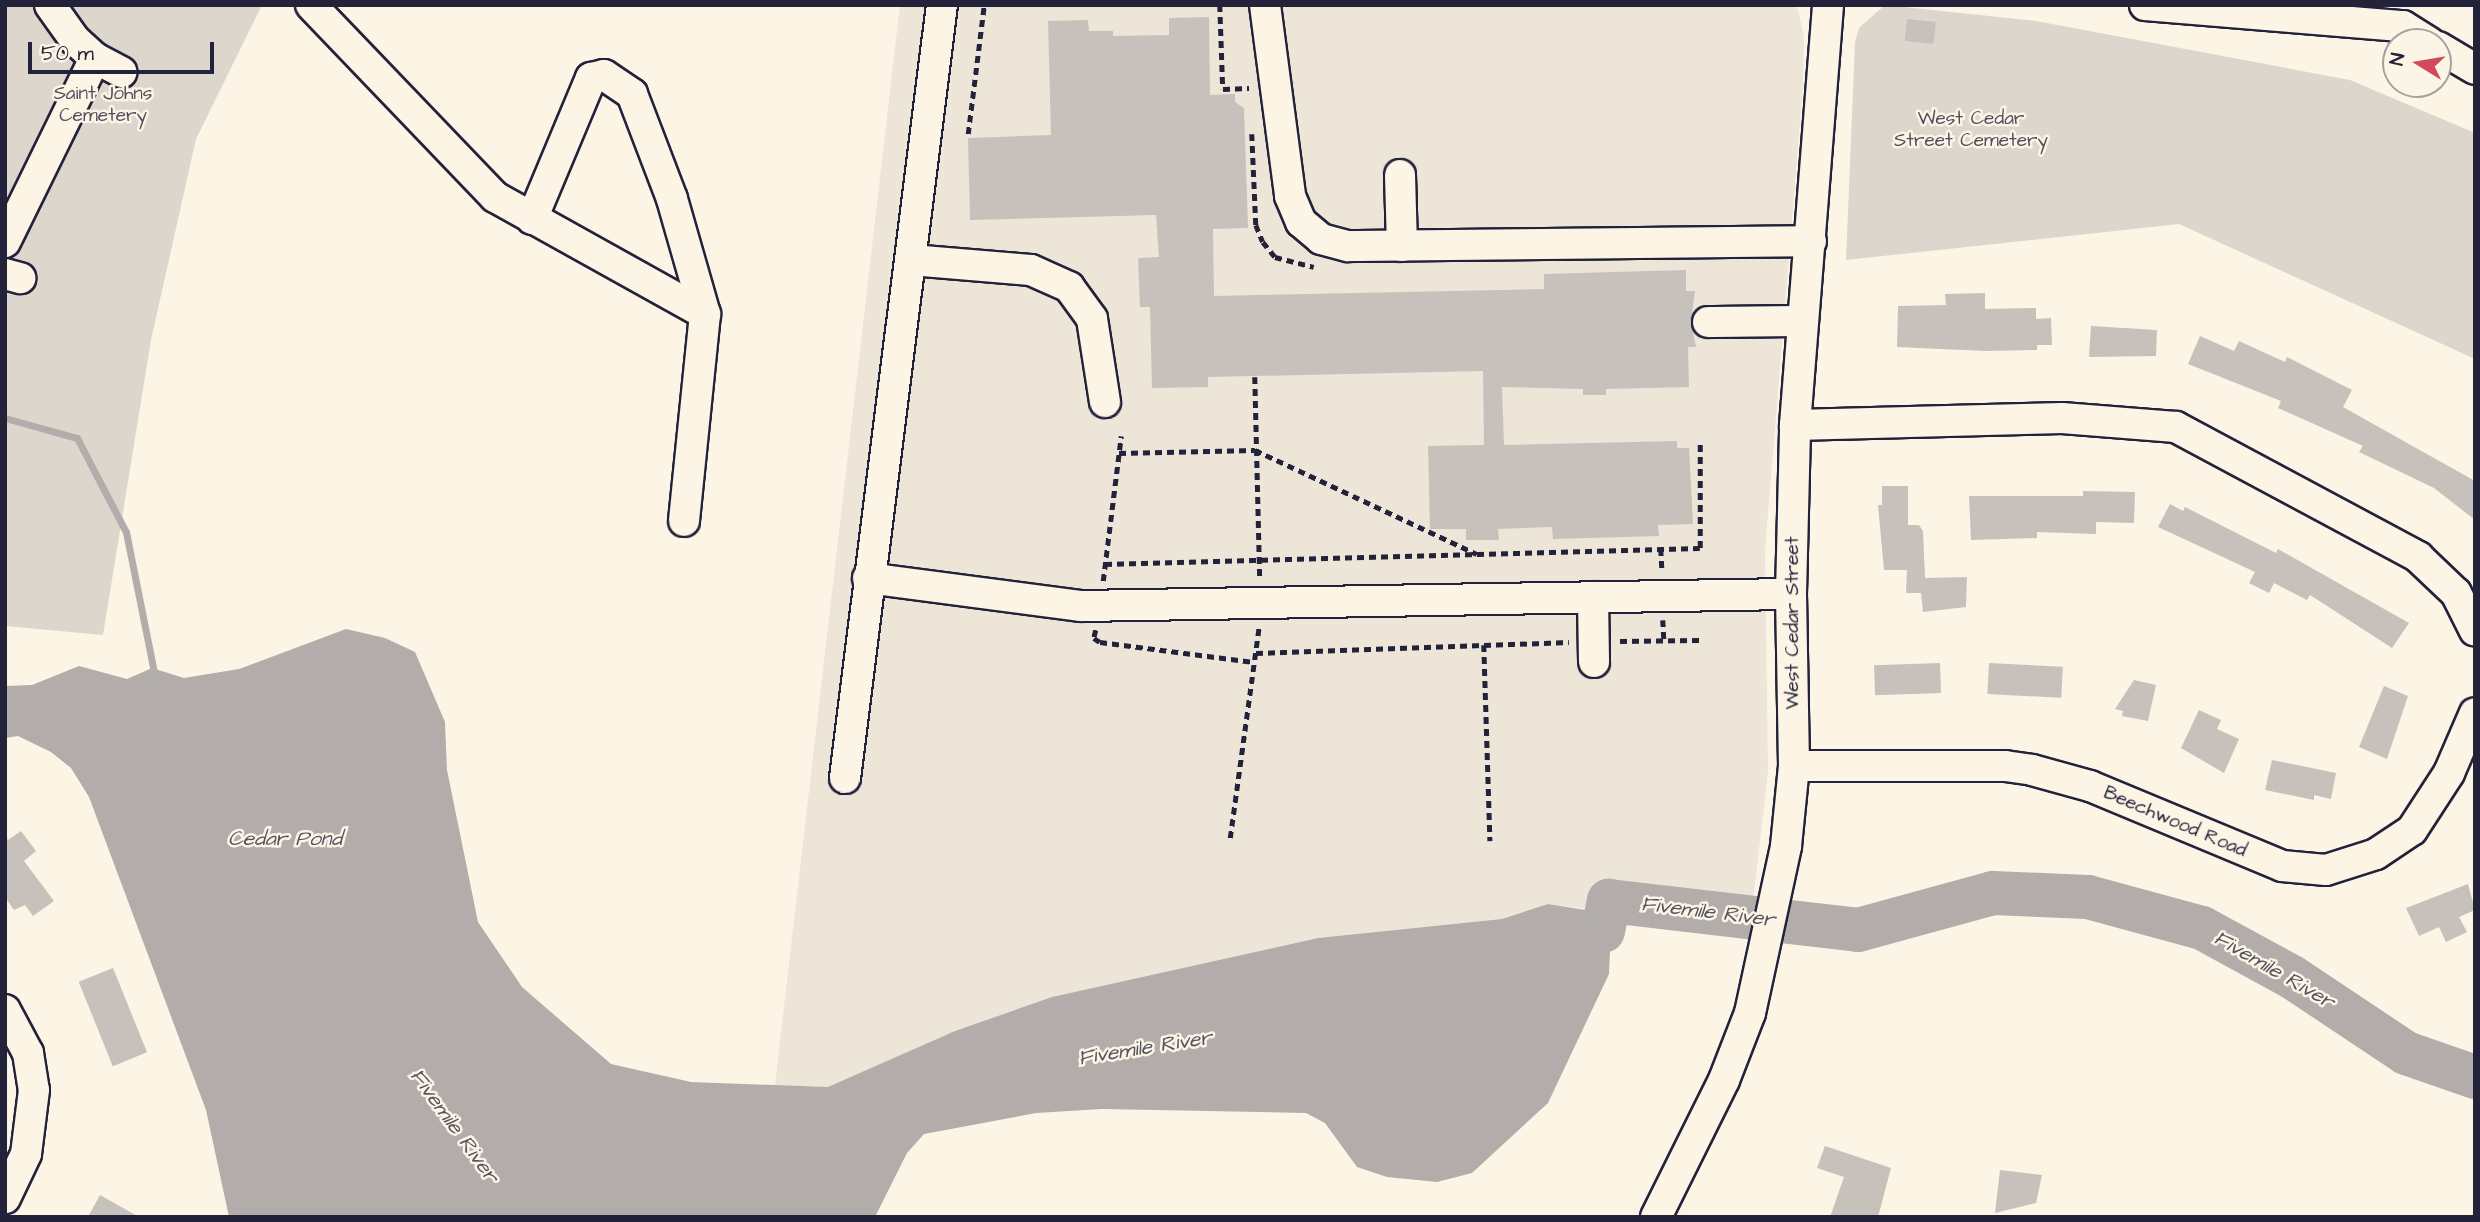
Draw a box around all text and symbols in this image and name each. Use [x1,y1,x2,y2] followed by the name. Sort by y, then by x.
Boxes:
[32,28,217,72] scale bar
[2382,28,2452,98] north arrow
[41,39,94,68] text: 50 m
[2383,51,2412,68] text: N
[54,83,152,127] park label: Saint Johns Cemetery
[1894,108,2048,152] park label: West Cedar Street Cemetery
[1782,537,1804,709] street label: West Cedar Street
[2100,782,2250,862] street label: Beechwood Road
[228,826,342,852] water label: Cedar Pond
[1640,891,1776,933] water label: Fivemile River
[2209,925,2339,1015] water label: Fivemile River
[1077,1025,1213,1071] water label: Fivemile River
[404,1064,504,1188] water label: Fivemile River

